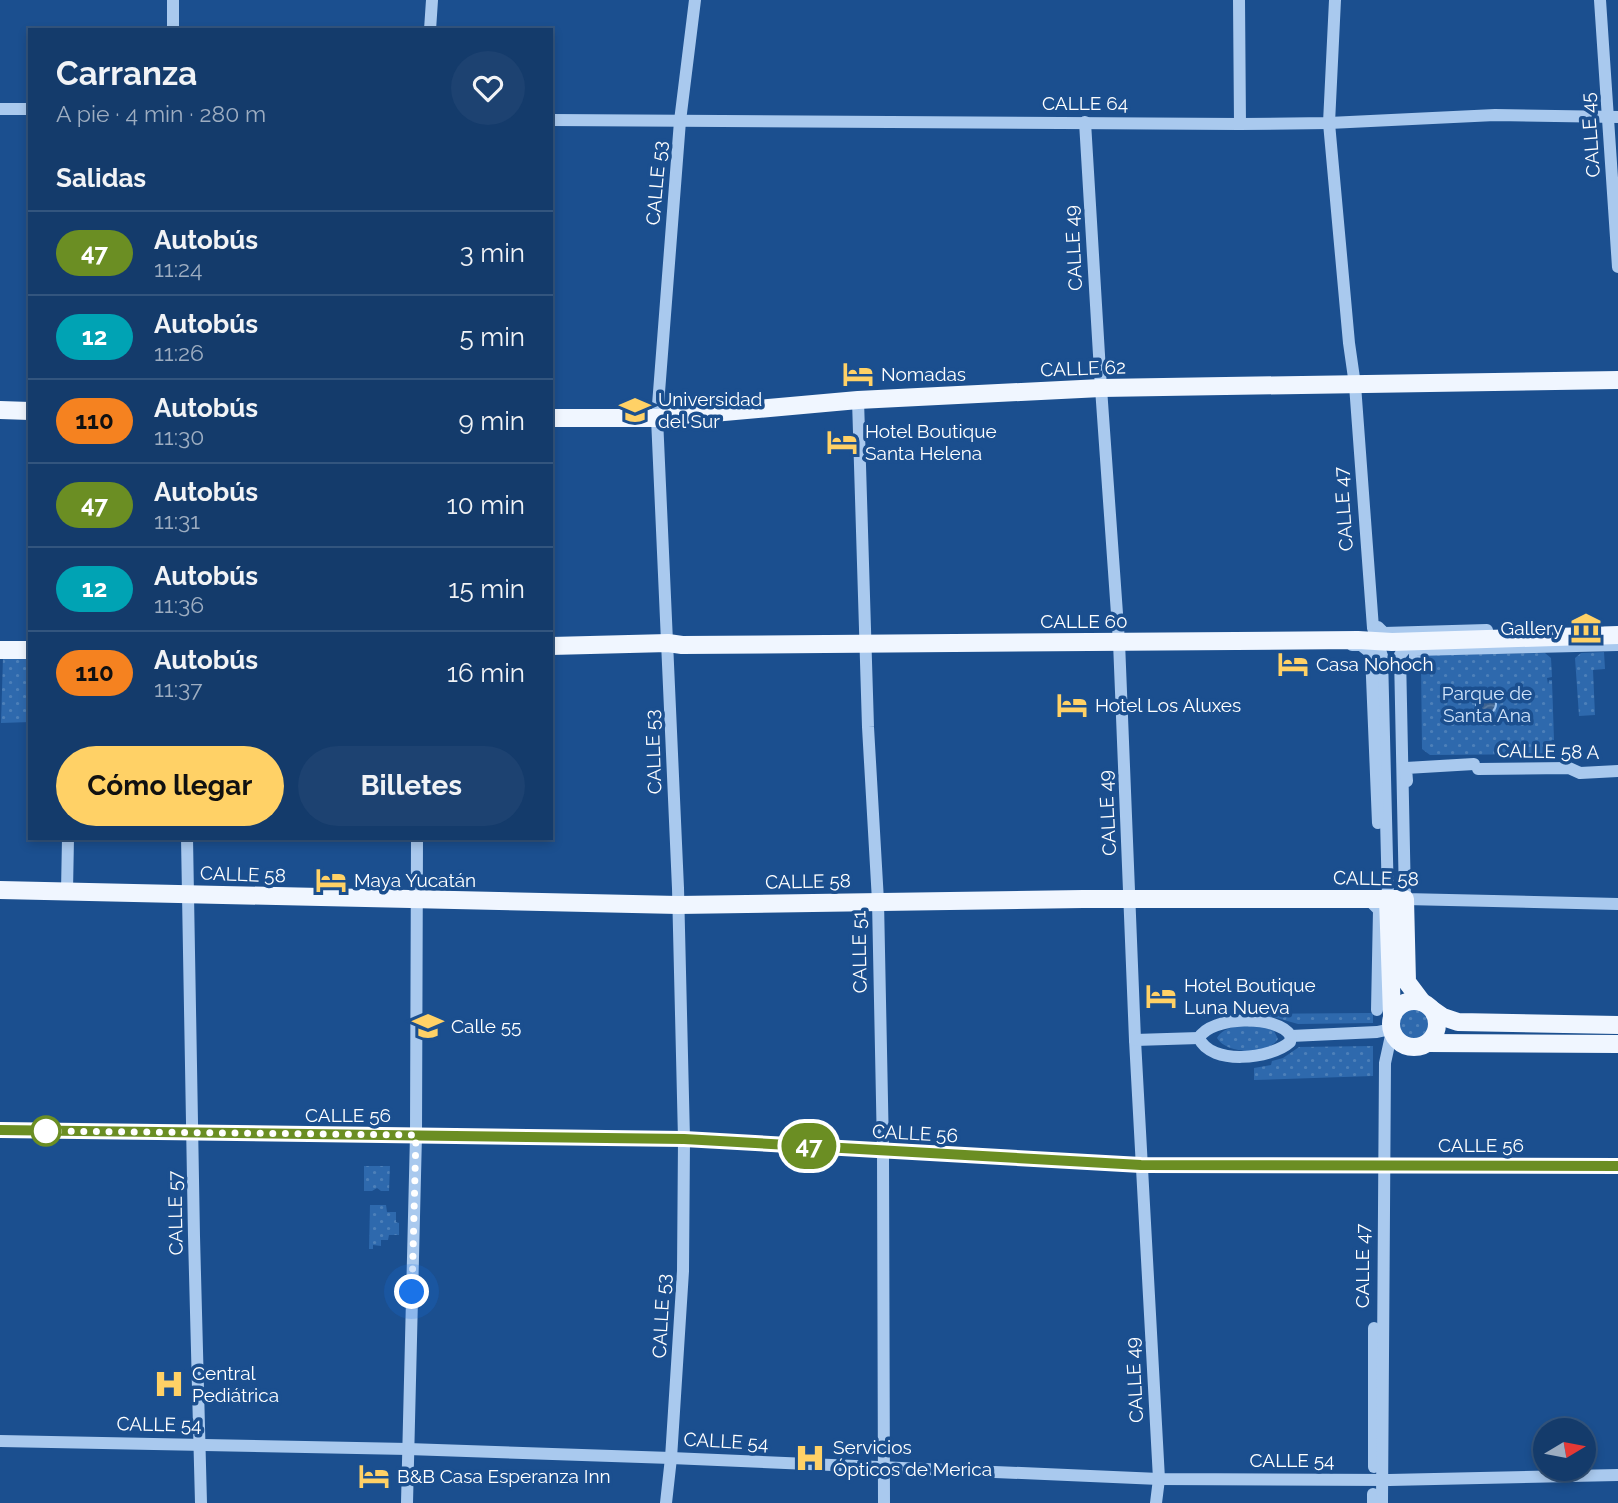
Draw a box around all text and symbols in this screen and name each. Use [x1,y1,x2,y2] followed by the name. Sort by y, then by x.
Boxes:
[451,51,525,125] button: heart
[56,54,197,93] text: Carranza
[1042,92,1128,114] street label: CALLE 64
[1576,92,1604,178] street label: CALLE 45
[56,100,266,127] text: A pie · 4 min · 280 m
[641,140,671,226] street label: CALLE 53
[56,163,146,193] text: Salidas
[1060,205,1086,291] street label: CALLE 49
[154,225,258,255] text: Autobús
[81,238,108,267] text: 47
[460,238,525,268] text: 3 min
[154,255,203,282] text: 11:24
[154,309,258,339] text: Autobús
[82,322,107,351] text: 12
[459,322,525,352] text: 5 min
[154,339,204,366] text: 11:26
[1040,356,1126,380] street label: CALLE 62
[841,357,875,391] hotel icon: Nomadas
[881,363,966,385] place label: Nomadas
[658,388,762,432] place label: Universidad del Sur
[154,393,258,423] text: Autobús
[618,393,652,427] school or university icon: Universidad del Sur
[75,406,114,435] text: 110
[458,406,525,436] text: 9 min
[865,420,997,464] place label: Hotel Boutique Santa Helena
[154,423,204,450] text: 11:30
[825,425,859,459] hotel icon: Hotel Boutique Santa Helena
[1329,466,1357,552] street label: CALLE 47
[154,477,258,507] text: Autobús
[81,490,108,519] text: 47
[447,490,525,520] text: 10 min
[154,507,200,534] text: 11:31
[154,561,258,591] text: Autobús
[82,574,107,603] text: 12
[448,574,525,604] text: 15 min
[154,591,204,618] text: 11:36
[1040,610,1128,632] street label: CALLE 60
[1569,611,1603,645] museum icon: Gallery
[1501,617,1563,639] place label: Gallery
[154,645,258,675] text: Autobús
[1276,647,1310,681] hotel icon: Casa Nohoch
[1316,653,1433,675] place label: Casa Nohoch
[75,658,114,687] text: 110
[447,658,525,688] text: 16 min
[154,675,202,702] text: 11:37
[1442,682,1532,726] park label: Parque de Santa Ana
[1055,688,1089,722] hotel icon: Hotel Los Aluxes
[1095,694,1241,716] place label: Hotel Los Aluxes
[641,709,665,795] street label: CALLE 53
[1496,739,1600,763] street label: CALLE 58 A
[56,746,284,826] button: Cómo llegar
[298,746,525,826] button: Billetes
[1094,770,1120,856] street label: CALLE 49
[200,862,286,886] street label: CALLE 58
[314,863,348,897] hotel icon: Maya Yucatán
[1333,866,1419,890] street label: CALLE 58
[354,869,476,891] place label: Maya Yucatán
[765,869,851,893] street label: CALLE 58
[847,910,871,994] street label: CALLE 51
[1184,974,1316,1018] place label: Hotel Boutique Luna Nueva
[1144,979,1178,1013] hotel icon: Hotel Boutique Luna Nueva
[411,1009,445,1043] school or university icon: Calle 55
[451,1015,521,1037] place label: Calle 55
[305,1104,391,1126] street label: CALLE 56
[31,1116,61,1146] unlabelled marker
[871,1120,959,1146] street label: CALLE 56
[778,1123,840,1169] line badge: 47
[795,1131,823,1160] text: 47
[1438,1134,1524,1156] street label: CALLE 56
[163,1170,187,1256] street label: CALLE 57
[1351,1224,1373,1308] street label: CALLE 47
[648,1273,674,1359] street label: CALLE 53
[394,1274,429,1309] your location
[1121,1337,1147,1423] street label: CALLE 49
[192,1362,279,1406] place label: Central Pediátrica
[152,1367,186,1401] hospital icon: Central Pediátrica
[116,1412,202,1436] street label: CALLE 54
[1533,1418,1596,1480] north arrow
[1533,1418,1596,1481] map controls
[683,1428,769,1454] street label: CALLE 54
[833,1436,992,1480] place label: Servicios Ópticos de Merica
[793,1441,827,1475] hospital icon: Servicios Ópticos de Merica
[1250,1449,1335,1471] street label: CALLE 54
[357,1459,391,1493] hotel icon: B&B Casa Esperanza Inn
[397,1465,611,1487] place label: B&B Casa Esperanza Inn

